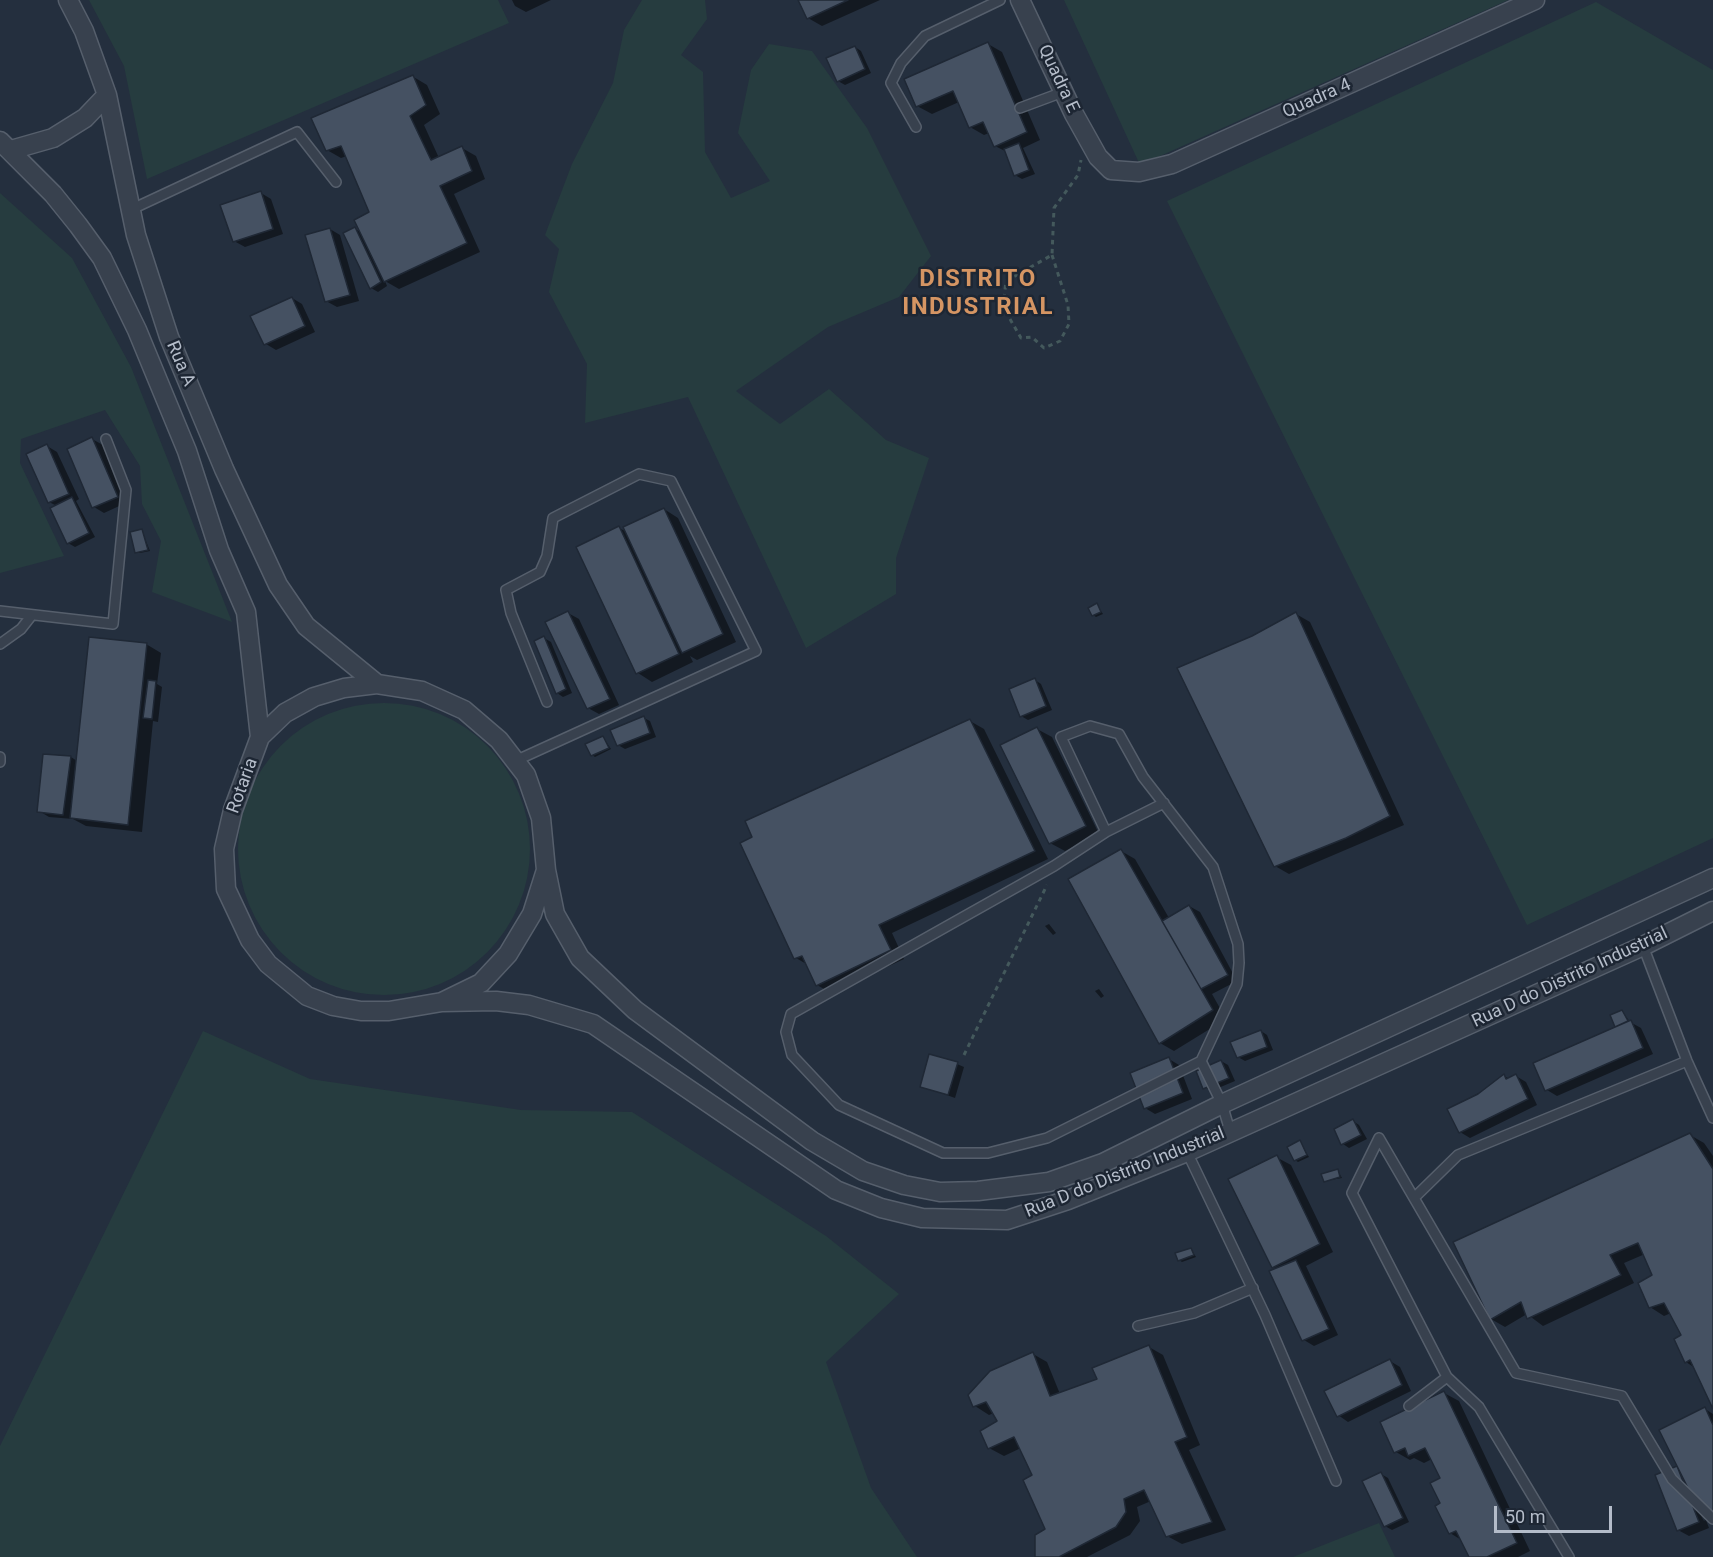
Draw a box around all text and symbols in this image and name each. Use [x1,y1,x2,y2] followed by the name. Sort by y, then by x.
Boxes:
[1033,42,1083,116] street label: Quadra E
[1280,74,1354,124] street label: Quadra 4
[902,266,1054,322] district label: DISTRITO INDUSTRIAL
[161,338,199,390] street label: Rua A
[223,755,263,817] street label: Rotaria
[1469,923,1671,1033] street label: Rua D do Distrito Industrial
[1022,1123,1228,1223] street label: Rua D do Distrito Industrial
[1497,1494,1616,1532] scale bar
[1505,1506,1545,1527] text: 50 m

